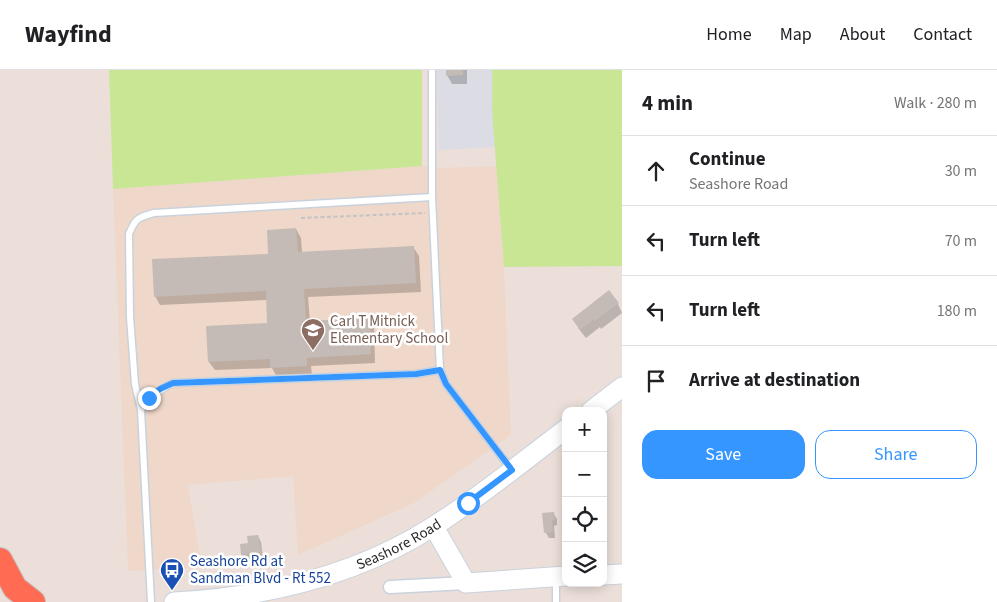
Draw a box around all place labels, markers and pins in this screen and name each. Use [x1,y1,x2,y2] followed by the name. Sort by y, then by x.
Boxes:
[330,311,448,349] place label: Carl T Mitnick Elementary School
[300,317,326,351] school or university icon: Carl T Mitnick Elementary School
[190,551,331,589] place label: Seashore Rd at Sandman Blvd - Rt 552
[159,557,185,591] bus stop icon: Seashore Rd at Sandman Blvd - Rt 552

